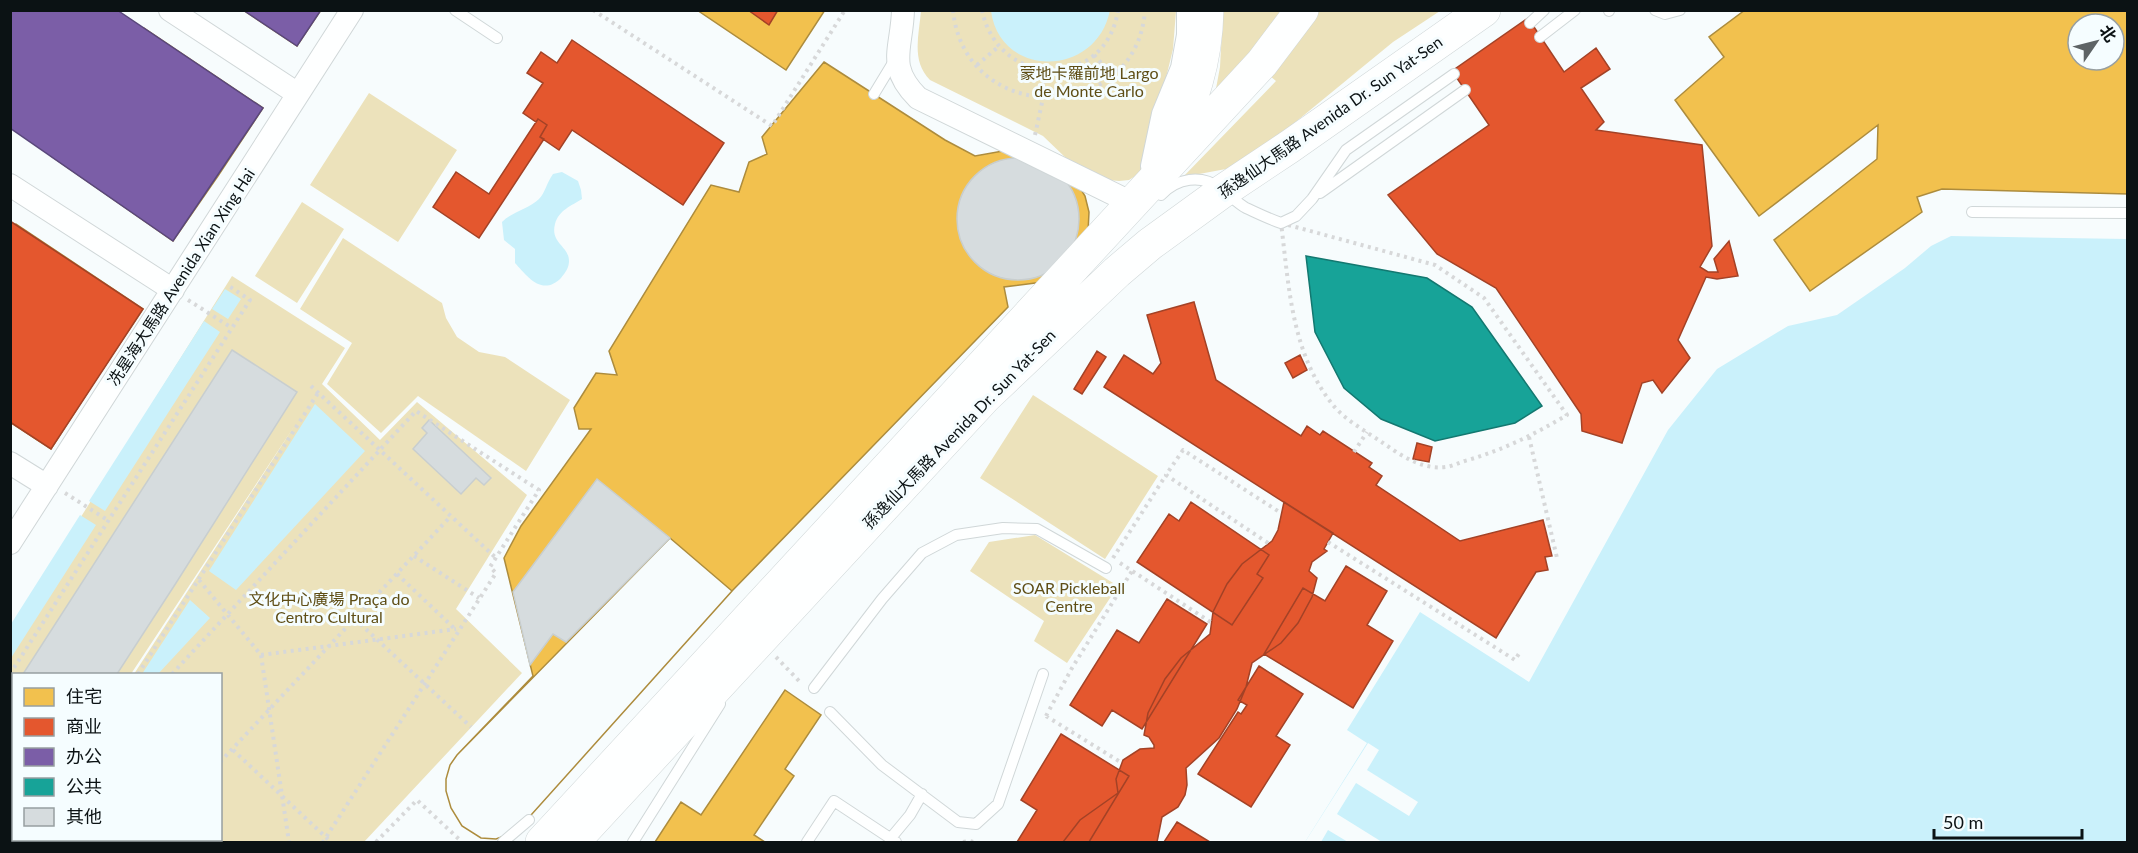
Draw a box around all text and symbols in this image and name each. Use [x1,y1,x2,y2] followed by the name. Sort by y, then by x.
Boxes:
[2066,12,2126,72] north arrow
[2096,21,2121,45] text: 北
[1214,32,1445,202] street label: 孫逸仙大馬路 Avenida Dr. Sun Yat-Sen
[1019,63,1159,100] park label: 蒙地卡羅前地 Largo de Monte Carlo
[103,165,258,389] street label: 冼星海大馬路 Avenida Xian Xing Hai
[858,325,1059,532] street label: 孫逸仙大馬路 Avenida Dr. Sun Yat-Sen
[1013,578,1125,615] park label: SOAR Pickleball Centre
[249,589,409,626] park label: 文化中心廣場 Praça do Centro Cultural
[12,673,222,841] legend
[66,685,102,707] text: 住宅
[66,715,102,737] text: 商业
[66,745,102,767] text: 办公
[66,775,102,797] text: 公共
[1934,802,2082,840] scale bar
[66,805,102,827] text: 其他
[1943,811,1983,833] text: 50 m

